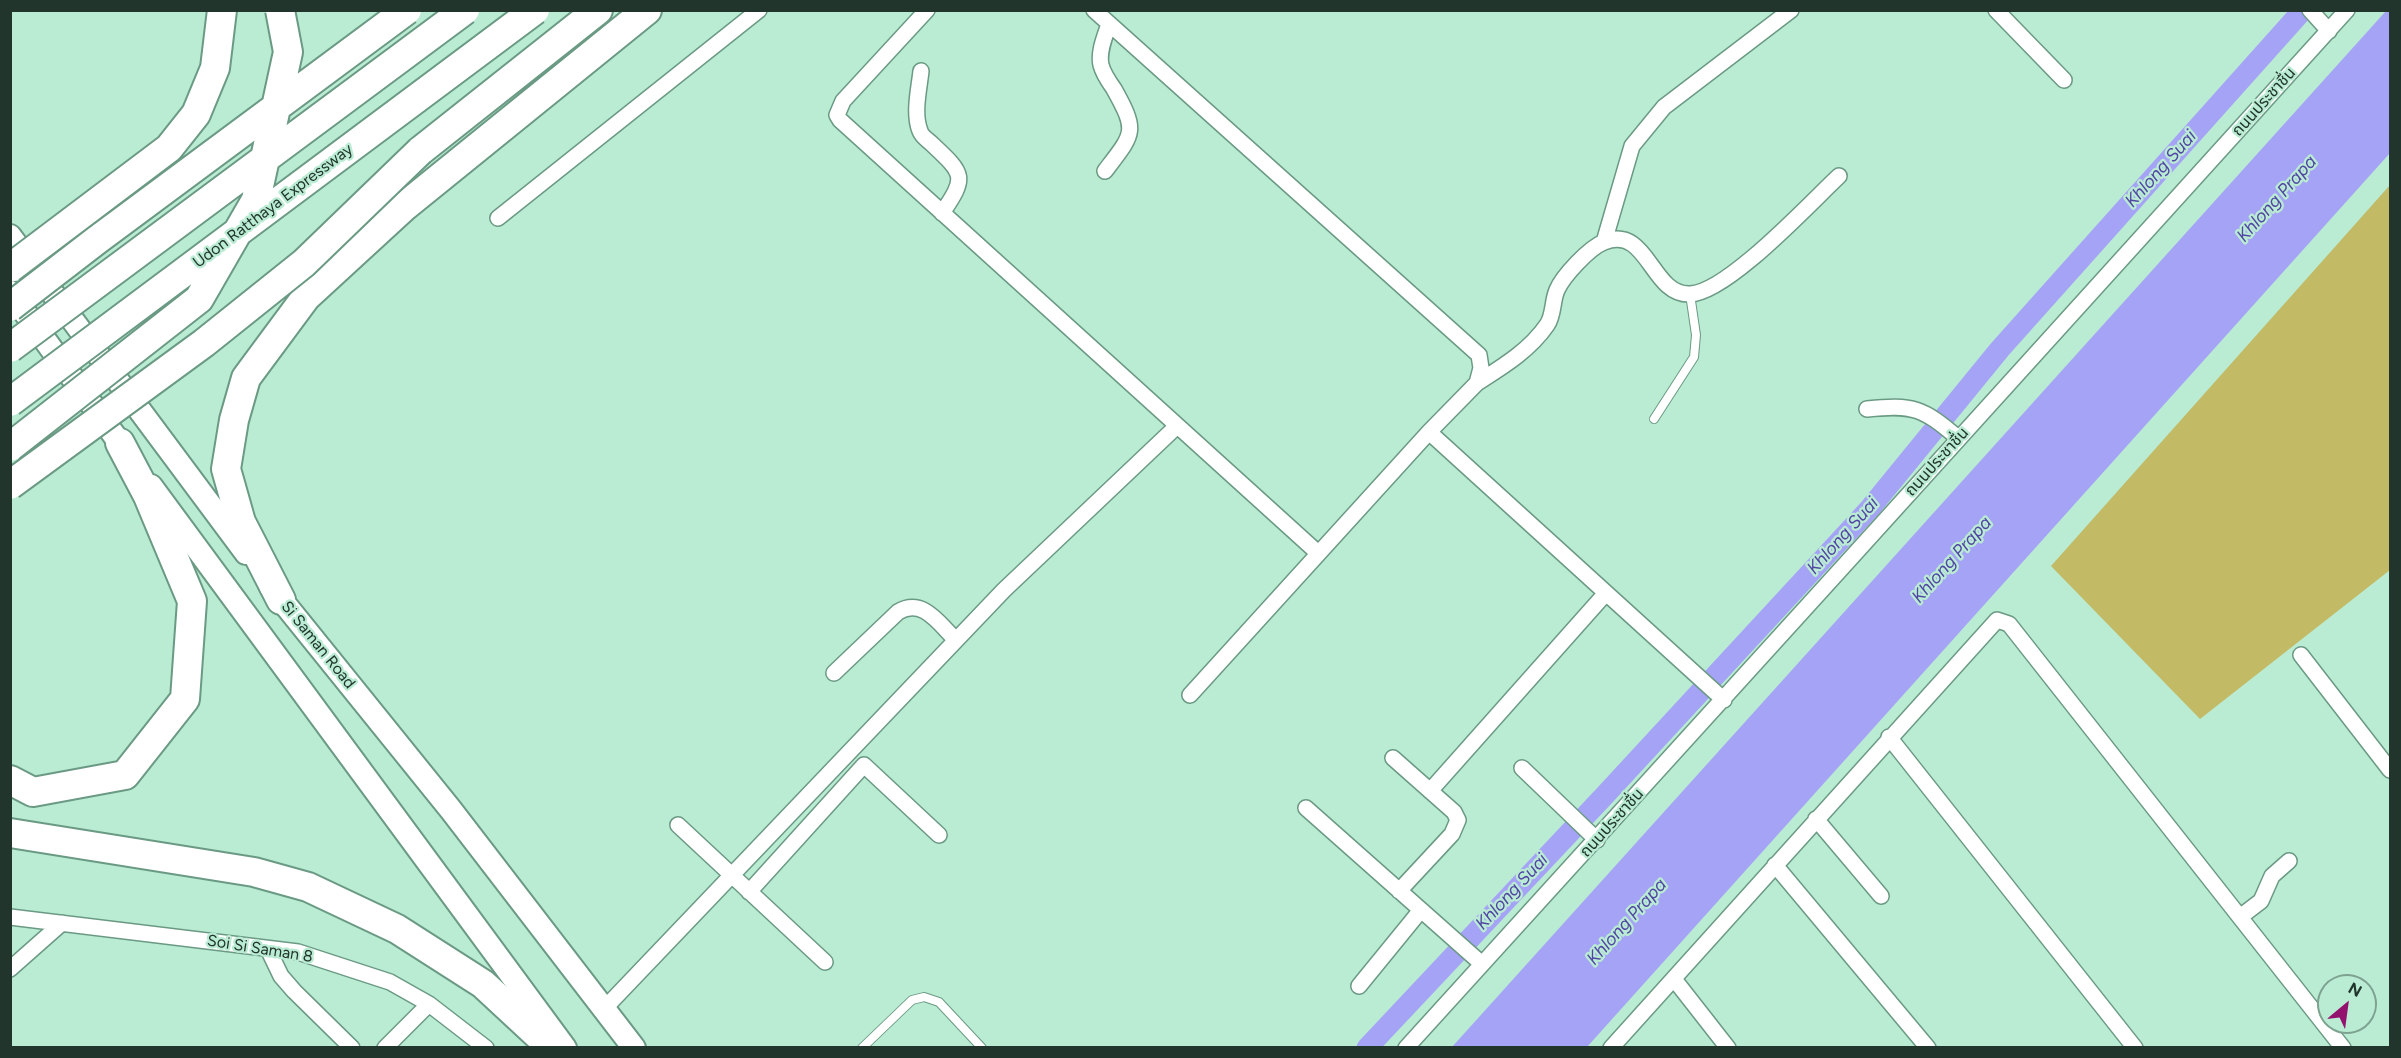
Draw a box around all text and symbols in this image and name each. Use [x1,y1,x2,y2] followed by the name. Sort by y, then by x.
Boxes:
[2228,64,2300,140] street label: ถนนประชาชื่น
[2121,126,2201,212] water label: Khlong Suai
[189,140,357,272] street label: Udon Ratthaya Expressway
[2233,151,2321,247] water label: Khlong Prapa
[1901,424,1973,500] street label: ถนนประชาชื่น
[1803,493,1883,579] water label: Khlong Suai
[1908,512,1996,608] water label: Khlong Prapa
[277,597,359,693] street label: Si Saman Road
[1576,785,1648,861] street label: ถนนประชาชื่น
[1471,849,1553,935] water label: Khlong Suai
[1583,874,1671,970] water label: Khlong Prapa
[206,931,314,967] street label: Soi Si Saman 8
[2317,974,2377,1034] north arrow
[2345,978,2365,1001] text: N

